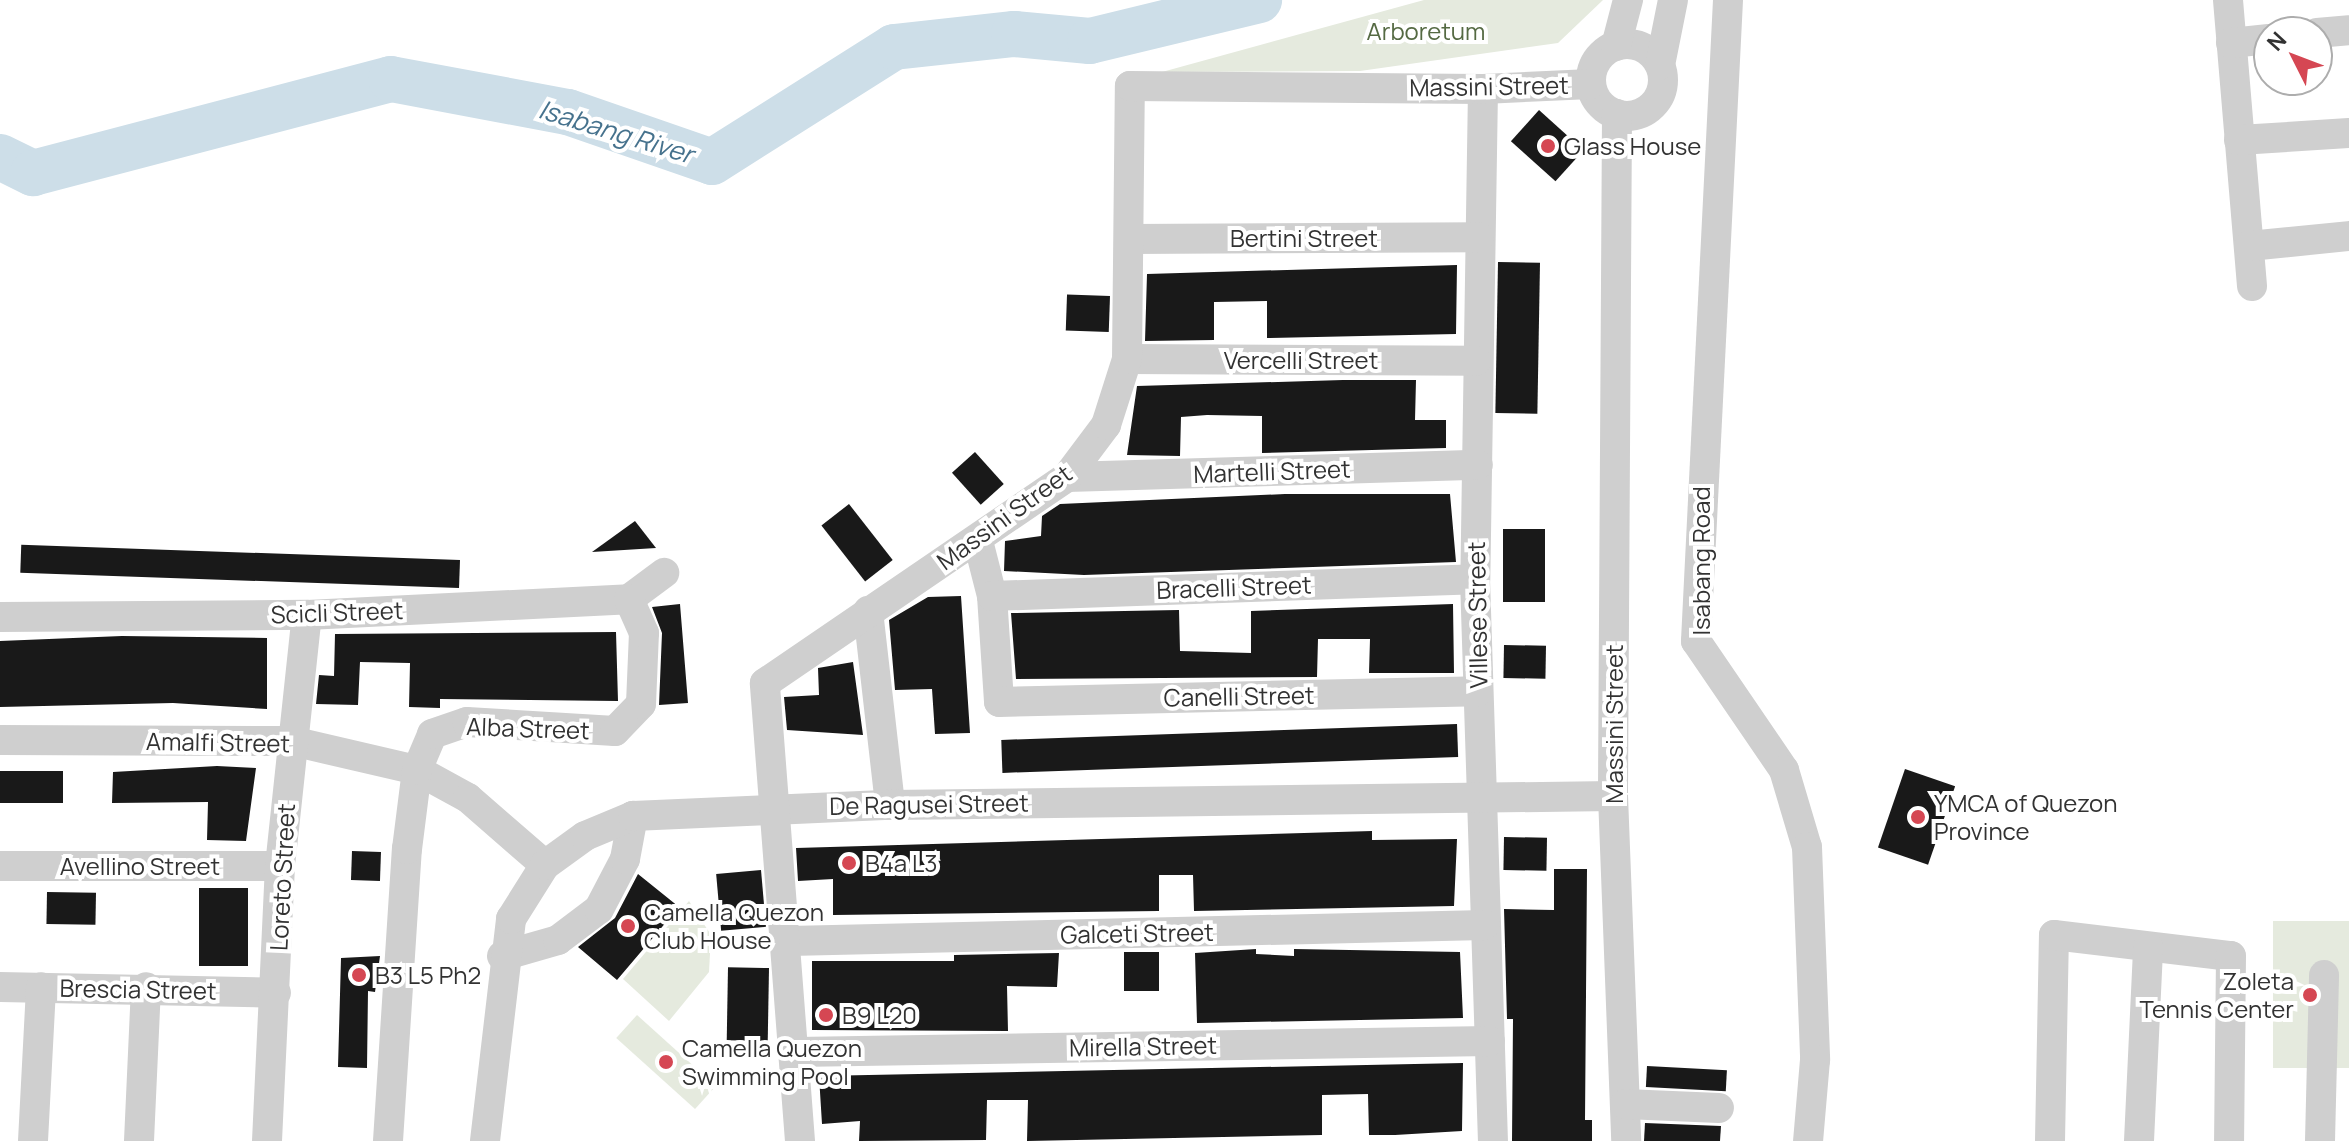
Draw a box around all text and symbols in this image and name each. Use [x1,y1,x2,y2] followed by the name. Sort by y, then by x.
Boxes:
[2253,16,2333,96] north arrow
[1367,17,1485,45] park label: Arboretum
[2260,25,2293,57] text: N
[1409,70,1569,102] street label: Massini Street
[535,94,697,170] water label: Isabang River
[1564,132,1701,160] place label: Glass House
[1539,137,1557,155] marker: Glass House
[1230,224,1378,252] street label: Bertini Street
[1224,346,1378,374] street label: Vercelli Street
[1193,454,1351,488] street label: Martelli Street
[931,458,1077,576] street label: Massini Street
[1687,486,1715,636] street label: Isabang Road
[1461,541,1493,689] street label: Villese Street
[1156,570,1312,604] street label: Bracelli Street
[270,595,404,629] street label: Scicli Street
[1600,644,1628,804] street label: Massini Street
[1163,680,1315,712] street label: Canelli Street
[466,711,590,745] street label: Alba Street
[146,726,290,758] street label: Amalfi Street
[829,788,1029,820] street label: De Ragusei Street
[1934,789,2118,845] place label: YMCA of Quezon Province
[264,803,300,951] street label: Loreto Street
[1909,808,1927,826] marker: YMCA of Quezon Province
[865,849,938,877] place label: B4a L3
[60,852,220,880] street label: Avellino Street
[840,854,858,872] marker: B4a L3
[644,898,824,954] place label: Camella Quezon Club House
[619,917,637,935] marker: Camella Quezon Club House
[1060,917,1214,949] street label: Galceti Street
[375,961,481,989] place label: B3 L5 Ph2
[350,966,368,984] marker: B3 L5 Ph2
[2140,967,2294,1023] place label: Zoleta Tennis Center
[59,973,217,1005] street label: Brescia Street
[2301,986,2319,1004] marker: Zoleta Tennis Center
[842,1001,917,1029] place label: B9 L20
[817,1006,835,1024] marker: B9 L20
[1069,1030,1217,1062] street label: Mirella Street
[682,1034,862,1090] place label: Camella Quezon Swimming Pool
[657,1053,675,1071] marker: Camella Quezon Swimming Pool

